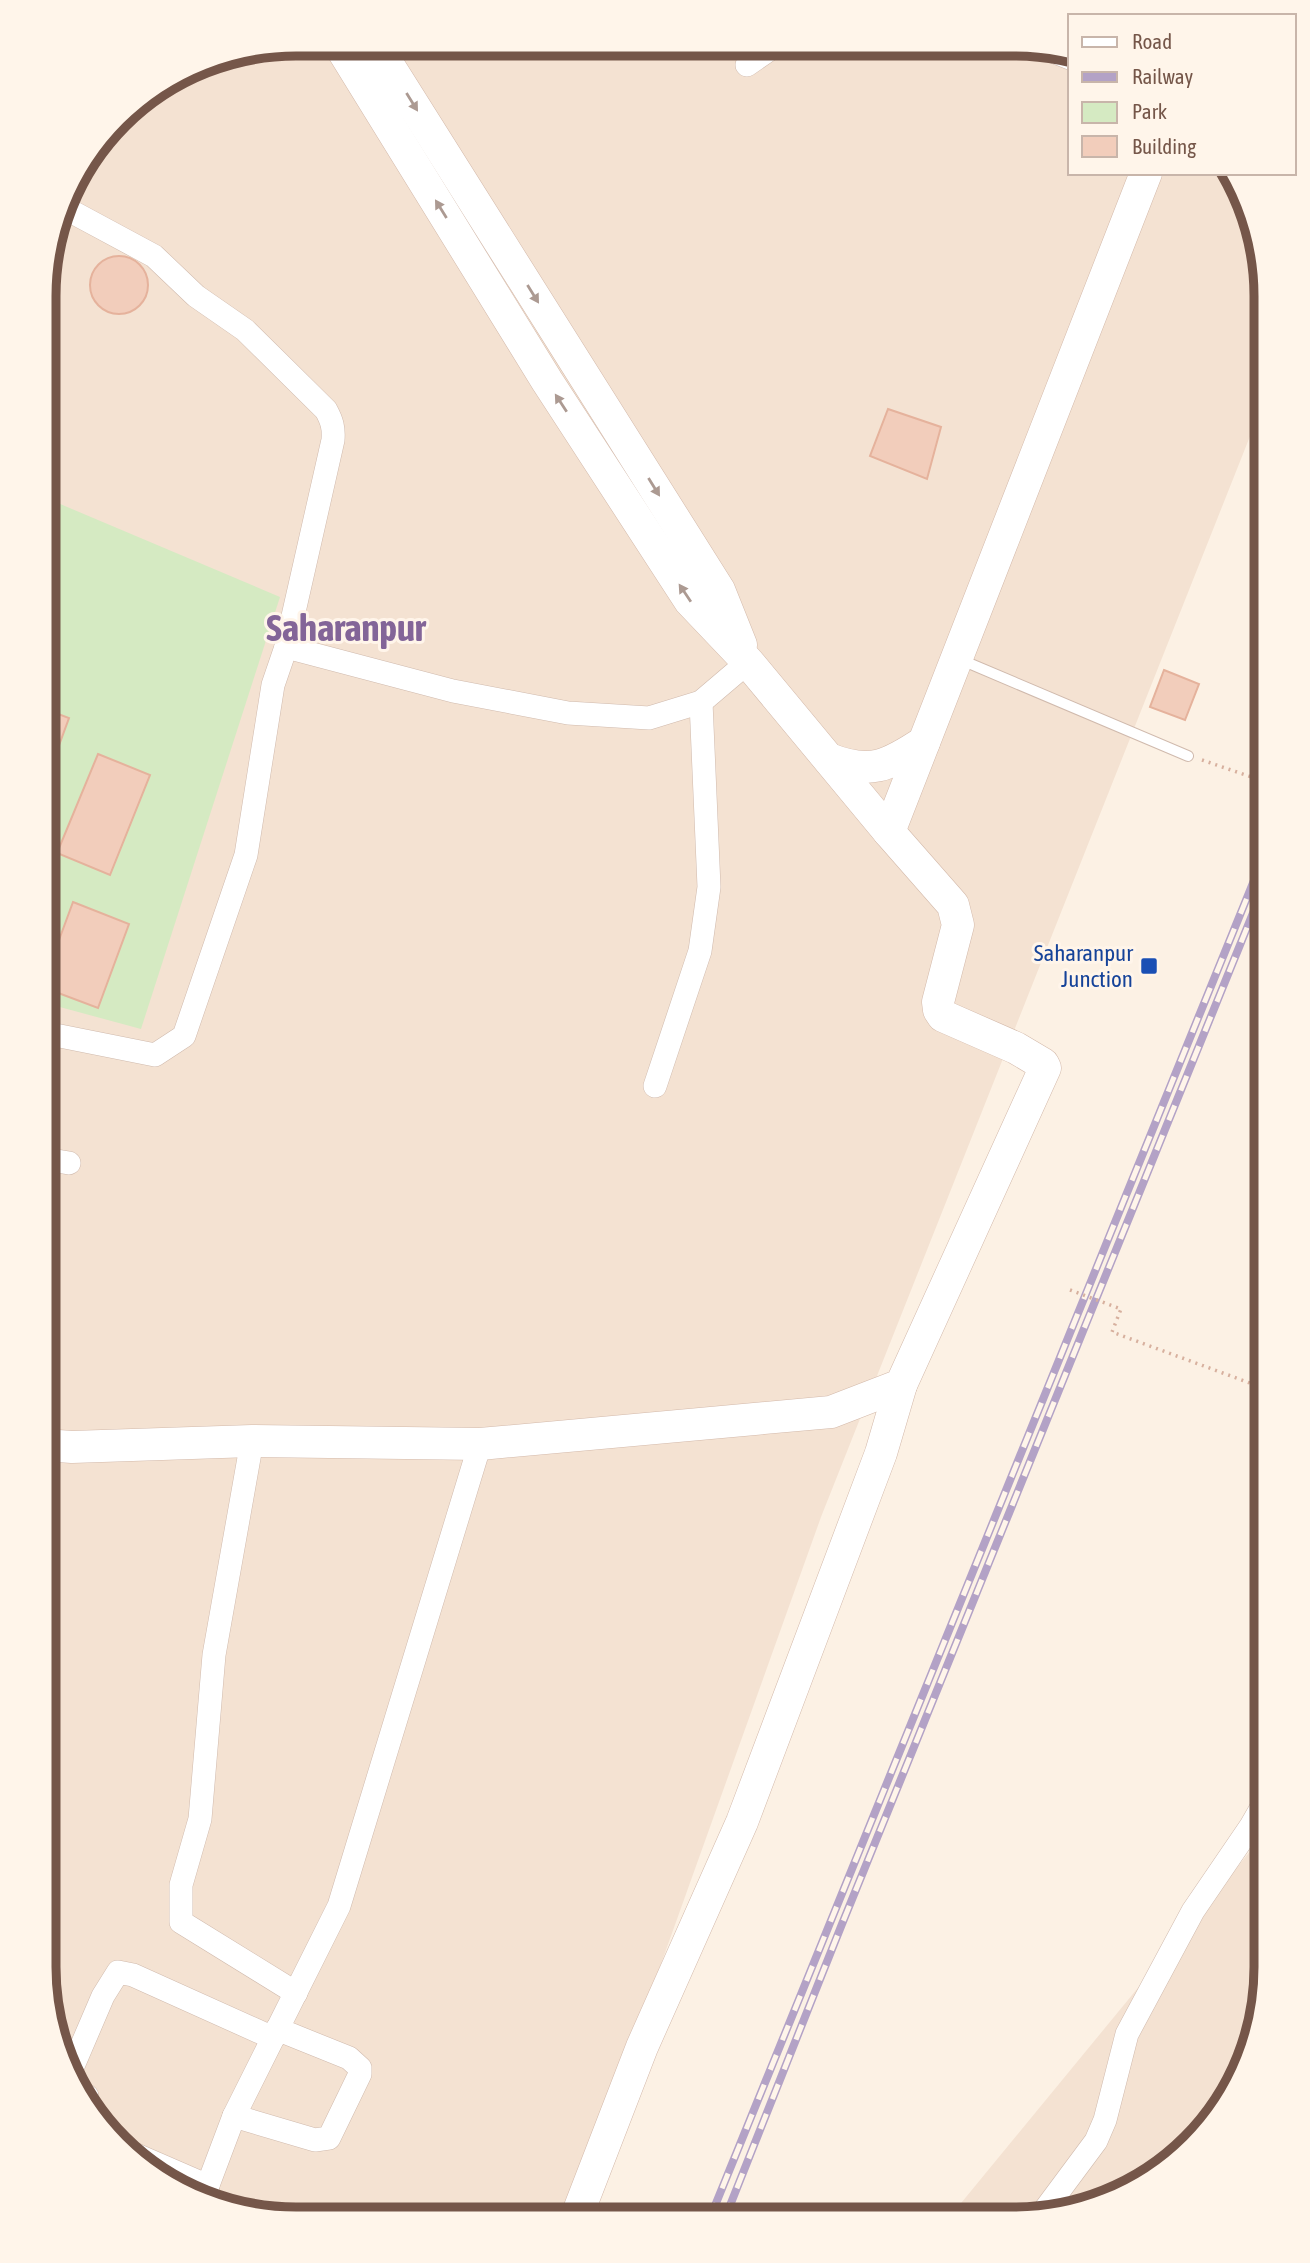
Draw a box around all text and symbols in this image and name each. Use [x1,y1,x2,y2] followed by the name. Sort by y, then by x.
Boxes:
[1068,14,1296,175] legend
[1132,29,1172,53] text: Road
[1132,64,1194,88] text: Railway
[405,92,418,111] one-way arrow
[1132,99,1167,123] text: Park
[1132,134,1196,158] text: Building
[435,200,448,219] one-way arrow
[526,285,539,304] one-way arrow
[555,393,568,413] one-way arrow
[647,478,661,496] one-way arrow
[679,584,692,603] one-way arrow
[266,606,427,649] district label: Saharanpur
[1034,940,1134,992] place label: Saharanpur Junction
[1139,956,1159,976] marker: Saharanpur Junction

